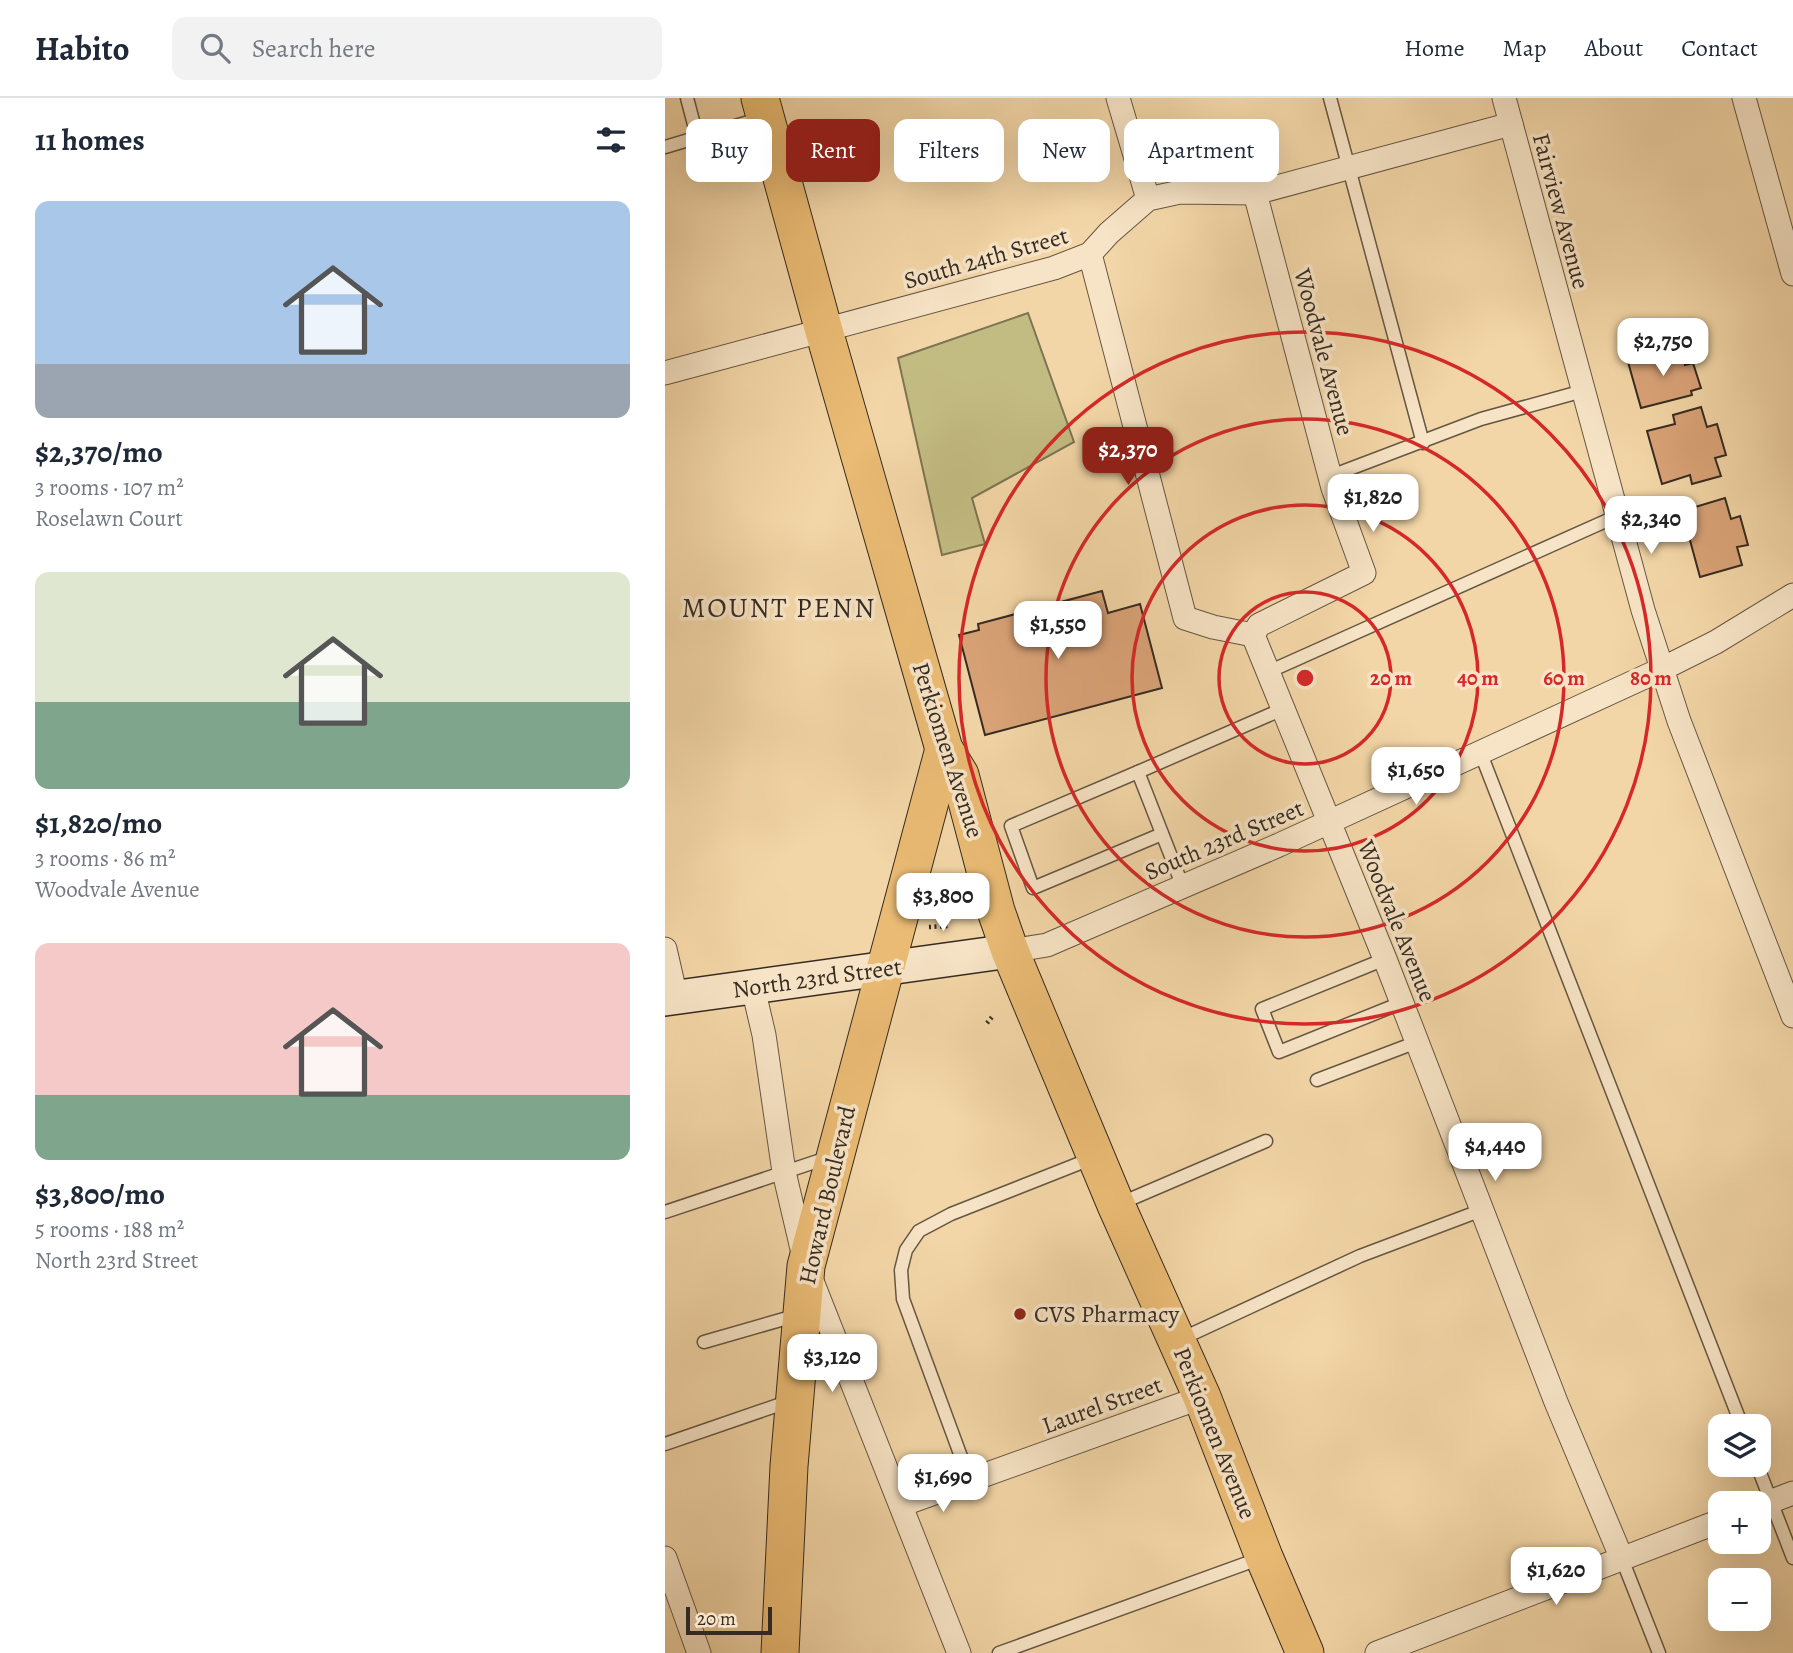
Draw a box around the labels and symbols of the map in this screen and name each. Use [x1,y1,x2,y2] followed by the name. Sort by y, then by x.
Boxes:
[1525,130,1597,292] street label: Fairview Avenue
[900,219,1072,297] street label: South 24th Street
[1286,264,1362,439] street label: Woodvale Avenue
[1606,318,1720,378] pin: $2,750
[1071,428,1185,487] pin: $2,370
[1316,474,1430,534] pin: $1,820
[1594,496,1708,556] pin: $2,340
[682,589,876,627] district label: MOUNT PENN
[1001,602,1115,661] pin: $1,550
[905,658,991,842] street label: Perkiomen Avenue
[1370,664,1412,692] text: 20 m
[1457,664,1499,692] text: 40 m
[1543,664,1585,692] text: 60 m
[1630,664,1672,692] text: 80 m
[1293,666,1317,690] centre of rings
[1359,748,1473,807] pin: $1,650
[1140,792,1308,888] street label: South 23rd Street
[1350,834,1444,1007] street label: Woodvale Avenue
[886,874,1000,933] pin: $3,800
[730,950,904,1006] street label: North 23rd Street
[791,1102,863,1287] street label: Howard Boulevard
[1438,1124,1552,1183] pin: $4,440
[1034,1298,1180,1330] place label: CVS Pharmacy
[1012,1306,1028,1322] marker: CVS Pharmacy
[775,1334,889,1394] pin: $3,120
[1166,1342,1264,1524] street label: Perkiomen Avenue
[1037,1368,1167,1442] street label: Laurel Street
[886,1454,1000,1514] pin: $1,690
[1499,1548,1613,1607] pin: $1,620
[686,1604,772,1636] scale bar

